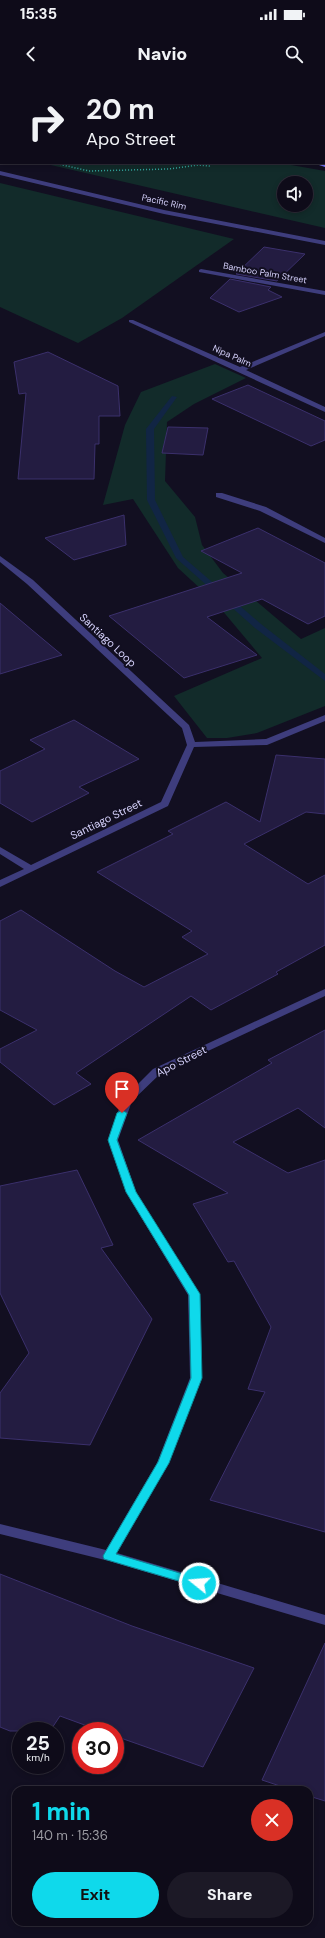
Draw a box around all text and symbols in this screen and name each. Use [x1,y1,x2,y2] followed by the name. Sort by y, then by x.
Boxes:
[20,4,57,24] text: 15:35
[138,42,187,66] text: Navio
[20,43,42,65] icon: back
[283,43,305,65] icon: search
[86,91,155,128] text: 20 m
[20,96,72,148] icon: right
[86,127,176,151] text: Apo Street
[277,176,313,212] map controls
[277,176,313,212] button: sound
[141,191,187,213] street label: Pacific Rim
[222,260,308,286] street label: Bamboo Palm Street
[211,342,253,370] street label: Nipa Palm
[77,610,139,670] street label: Santiago Loop
[68,796,144,842] street label: Santiago Street
[153,1042,209,1080] street label: Apo Street
[105,1072,139,1113] pin
[111,1078,133,1100] icon: arrive
[178,1562,220,1604] position arrow
[72,1722,124,1774] speed limit sign: 30
[26,1730,50,1756] text: 25
[26,1751,50,1764] text: km/h
[32,1796,91,1827] text: 1 min
[251,1799,293,1841] button: close
[32,1827,108,1844] text: 140 m · 15:36
[32,1872,159,1918] button: Exit
[167,1872,293,1918] button: Share

